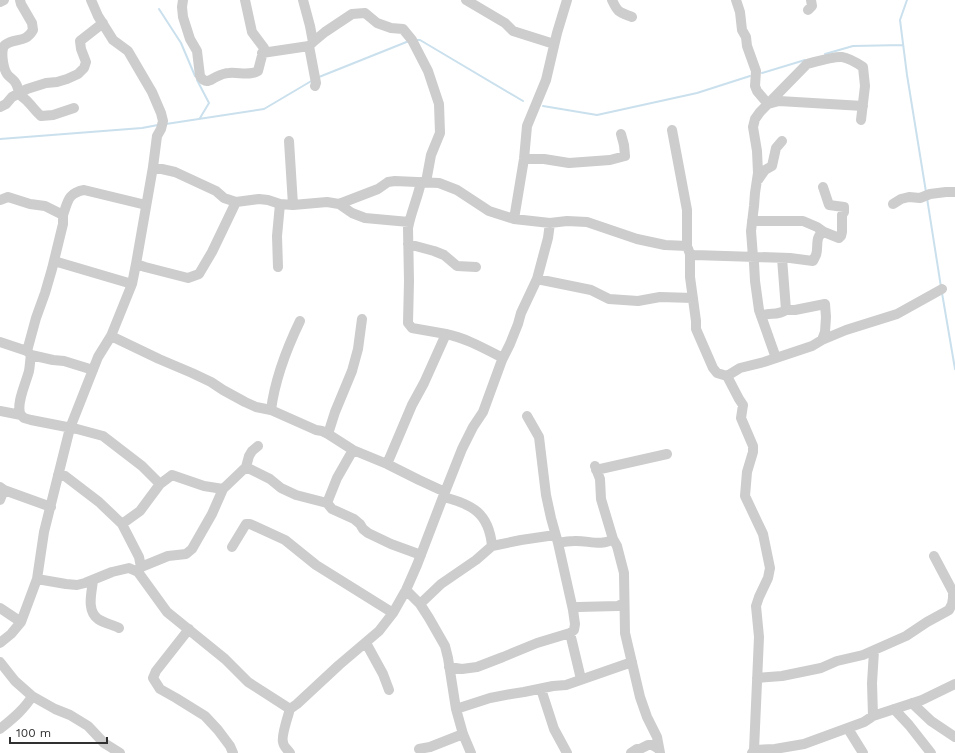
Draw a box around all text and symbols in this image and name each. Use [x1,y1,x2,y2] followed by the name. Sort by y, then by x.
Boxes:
[10,719,107,745] scale bar
[16,726,51,740] text: 100 m

